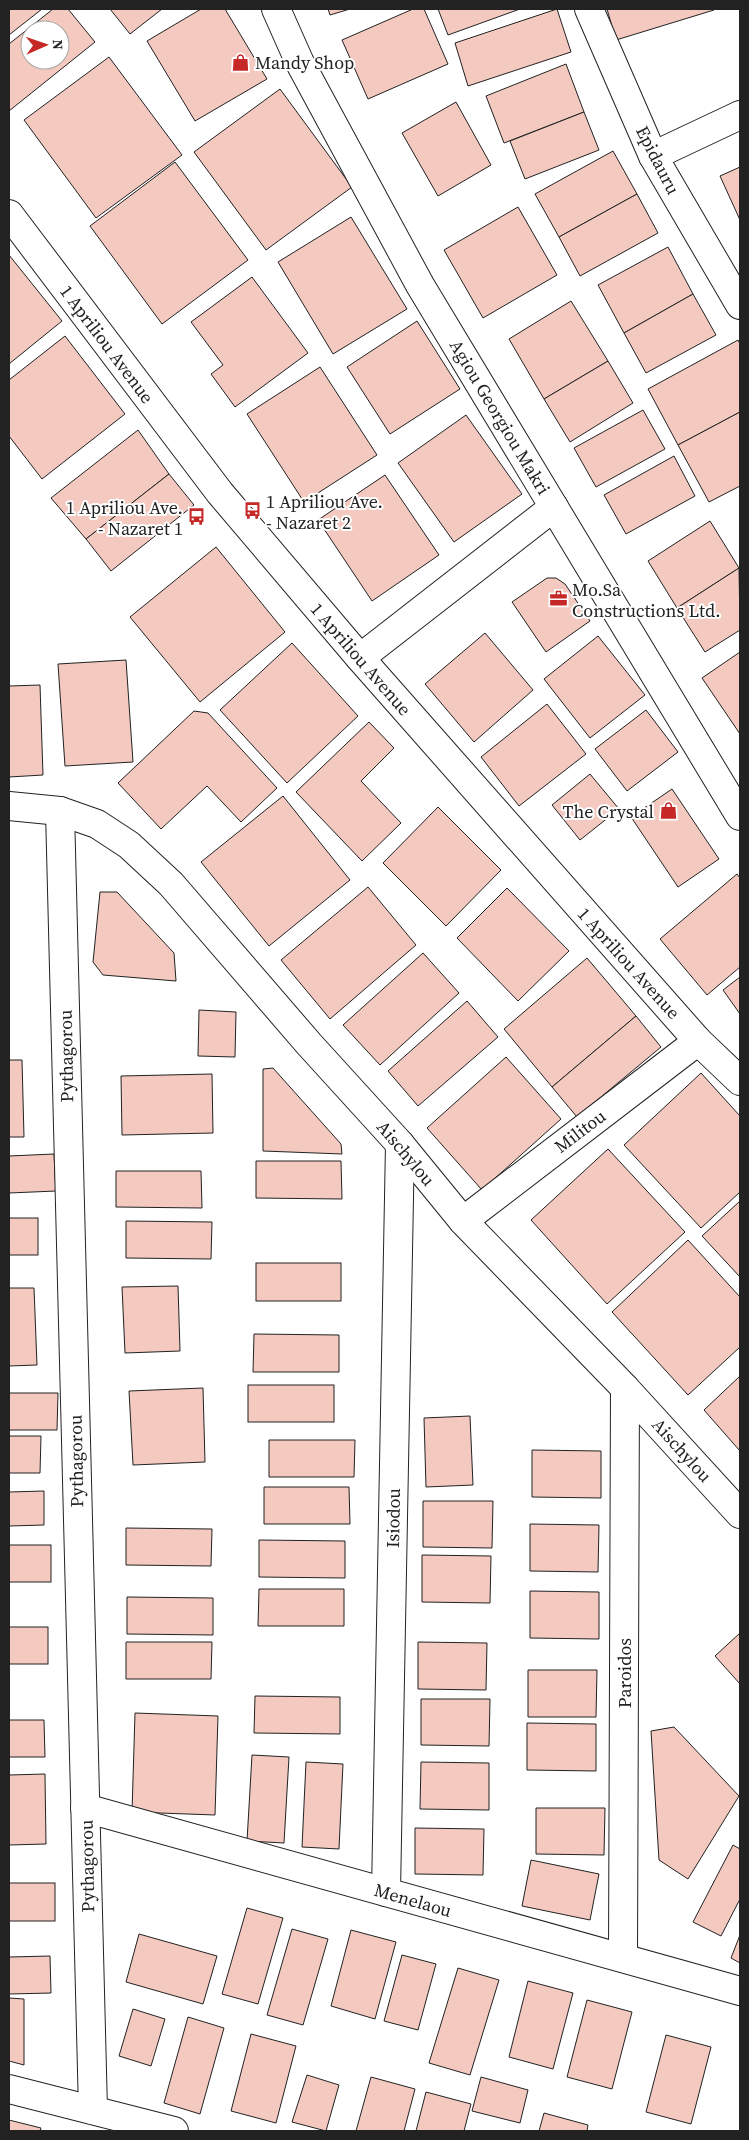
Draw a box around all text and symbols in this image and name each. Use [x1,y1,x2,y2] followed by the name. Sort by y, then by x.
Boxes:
[20,20,70,70] north arrow
[48,39,68,50] text: N
[255,50,354,75] place label: Mandy Shop
[231,52,251,72] shop icon: Mandy Shop
[630,121,686,199] street label: Epidauru
[54,280,160,408] street label: 1 Apriliou Avenue
[444,335,556,499] street label: Agiou Georgiou Makri
[266,489,383,535] place label: 1 Apriliou Ave. - Nazaret 2
[66,495,183,541] place label: 1 Apriliou Ave. - Nazaret 1
[242,501,262,521] bus stop icon: 1 Apriliou Ave. - Nazaret 2
[187,507,207,527] bus stop icon: 1 Apriliou Ave. - Nazaret 1
[572,577,721,623] place label: Mo.Sa Constructions Ltd.
[548,589,568,609] office icon: Mo.Sa Constructions Ltd.
[305,597,417,721] street label: 1 Apriliou Avenue
[563,799,654,824] place label: The Crystal
[658,801,678,821] shop icon: The Crystal
[572,902,686,1024] street label: 1 Apriliou Avenue
[53,1009,79,1103] street label: Pythagorou
[549,1103,611,1159] street label: Militou
[371,1115,441,1191] street label: Aischylou
[646,1412,718,1488] street label: Aischylou
[63,1414,89,1508] street label: Pythagorou
[380,1488,406,1548] street label: Isiodou
[612,1638,637,1708] street label: Paroidos
[74,1819,100,1913] street label: Pythagorou
[371,1877,455,1923] street label: Menelaou

